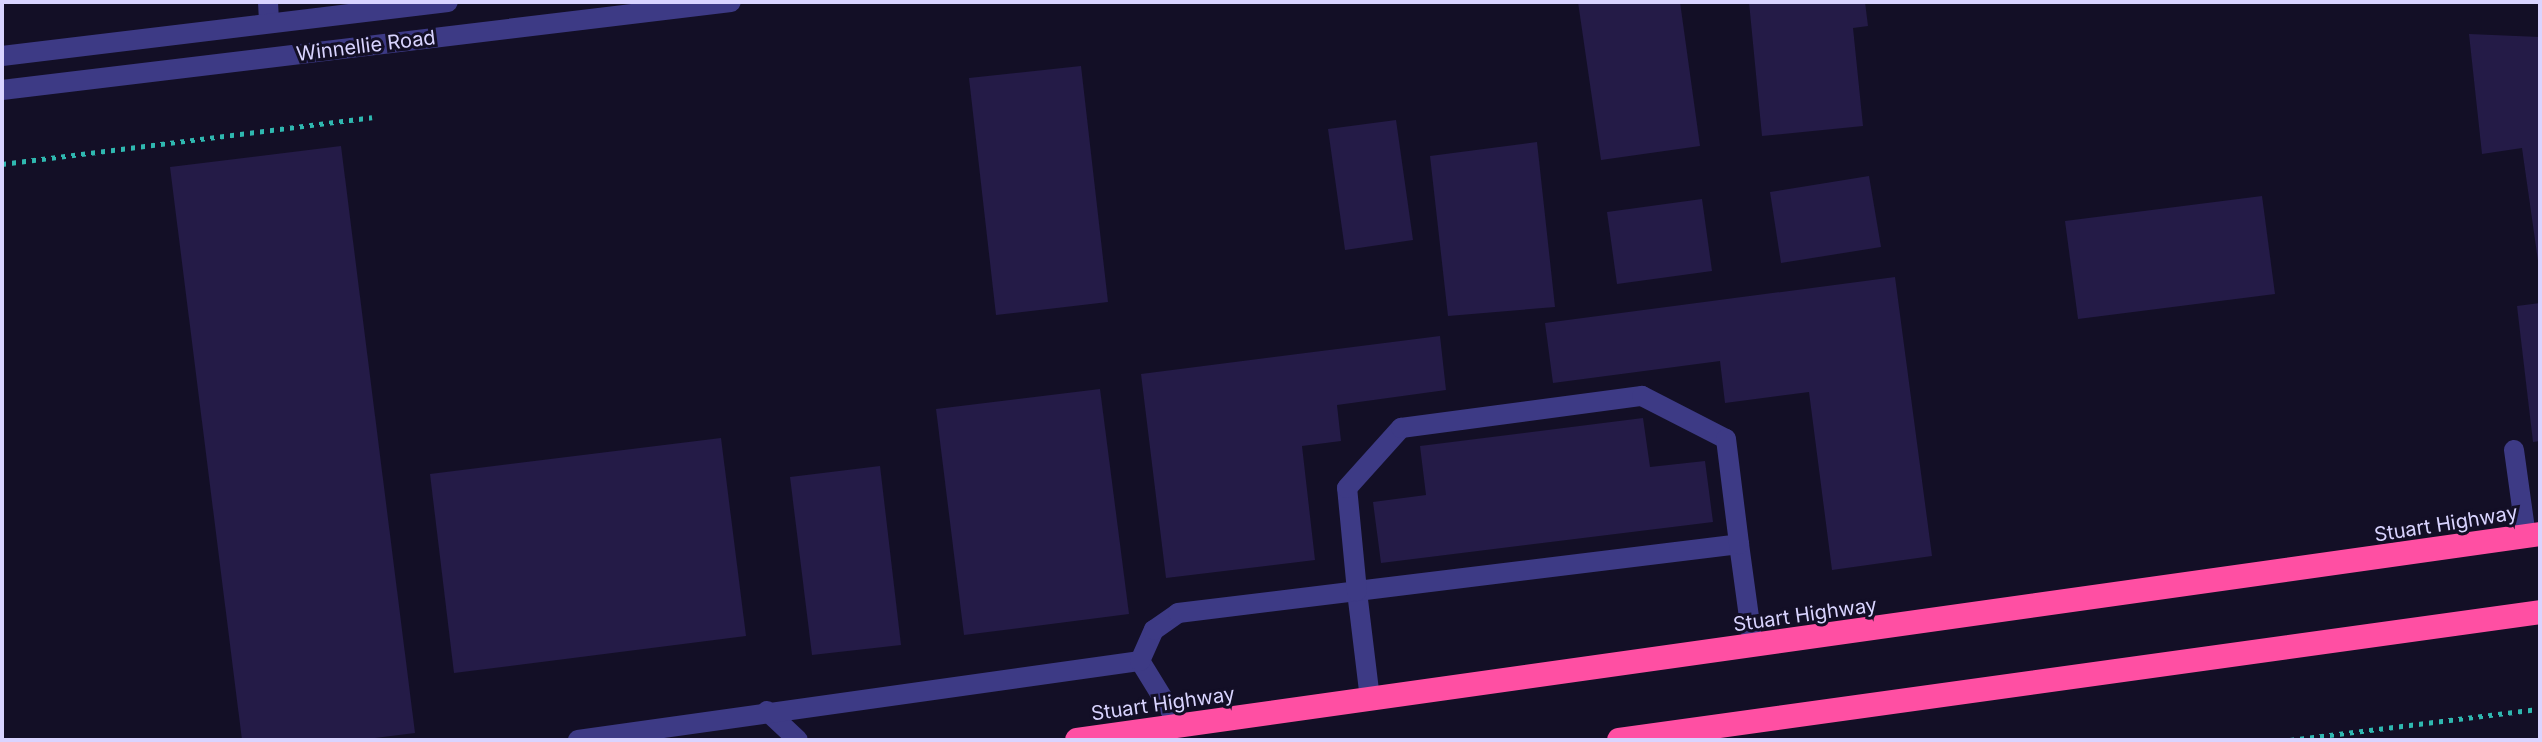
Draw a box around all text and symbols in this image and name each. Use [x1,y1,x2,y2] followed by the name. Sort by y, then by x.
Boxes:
[295,26,437,66] street label: Winnellie Road
[2373,501,2519,547] street label: Stuart Highway
[1732,593,1878,637] street label: Stuart Highway
[1090,682,1236,726] street label: Stuart Highway

